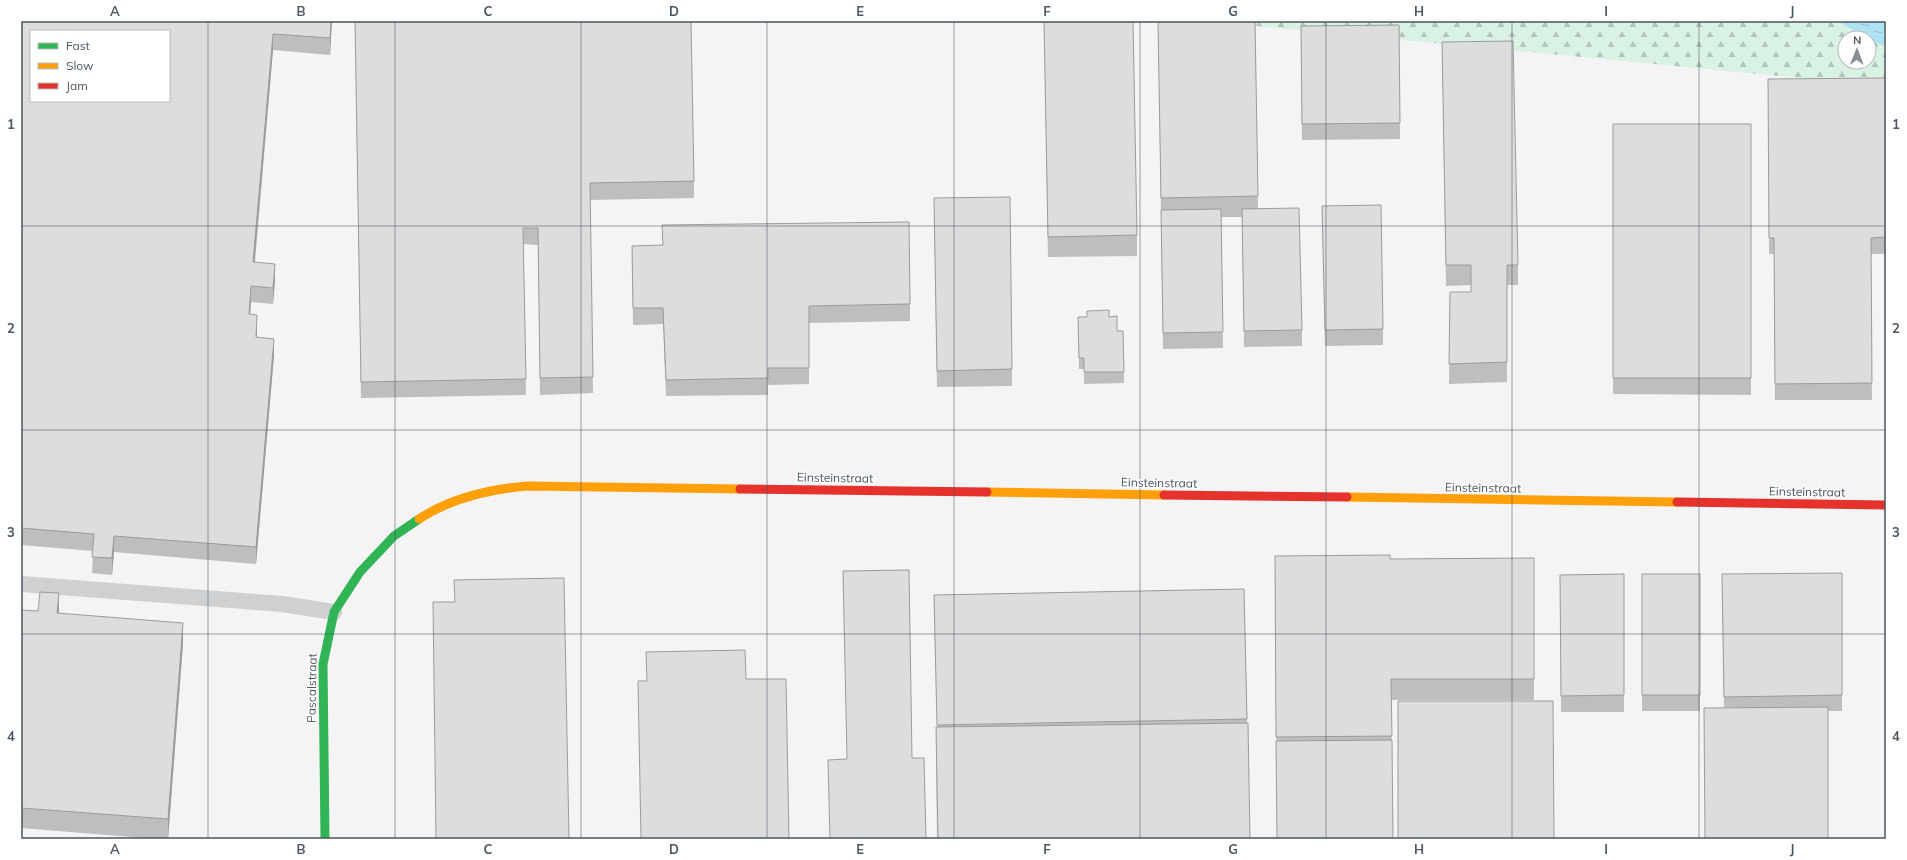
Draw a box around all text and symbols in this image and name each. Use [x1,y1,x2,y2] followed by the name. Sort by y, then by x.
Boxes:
[110,3,120,19] text: A
[297,3,306,19] text: B
[484,3,493,19] text: C
[669,3,679,19] text: D
[856,3,864,19] text: E
[1043,3,1051,19] text: F
[1228,3,1238,19] text: G
[1414,3,1424,19] text: H
[1604,3,1608,19] text: I
[1790,3,1794,19] text: J
[30,30,170,102] legend
[1837,30,1877,70] north arrow
[1853,33,1861,47] text: N
[66,38,90,53] text: Fast
[66,58,94,73] text: Slow
[66,78,88,93] text: Jam
[7,116,15,132] text: 1
[1892,116,1900,132] text: 1
[7,320,15,336] text: 2
[1892,320,1900,336] text: 2
[797,469,873,486] street label: Einsteinstraat
[1121,474,1197,491] street label: Einsteinstraat
[1445,479,1521,496] street label: Einsteinstraat
[1769,483,1845,500] street label: Einsteinstraat
[7,524,15,540] text: 3
[1892,524,1900,540] text: 3
[303,653,320,723] street label: Pascalstraat
[7,728,15,744] text: 4
[1892,728,1900,744] text: 4
[110,841,120,857] text: A
[297,841,306,857] text: B
[484,841,493,857] text: C
[669,841,679,857] text: D
[856,841,864,857] text: E
[1043,841,1051,857] text: F
[1228,841,1238,857] text: G
[1414,841,1424,857] text: H
[1604,841,1608,857] text: I
[1790,841,1794,857] text: J

